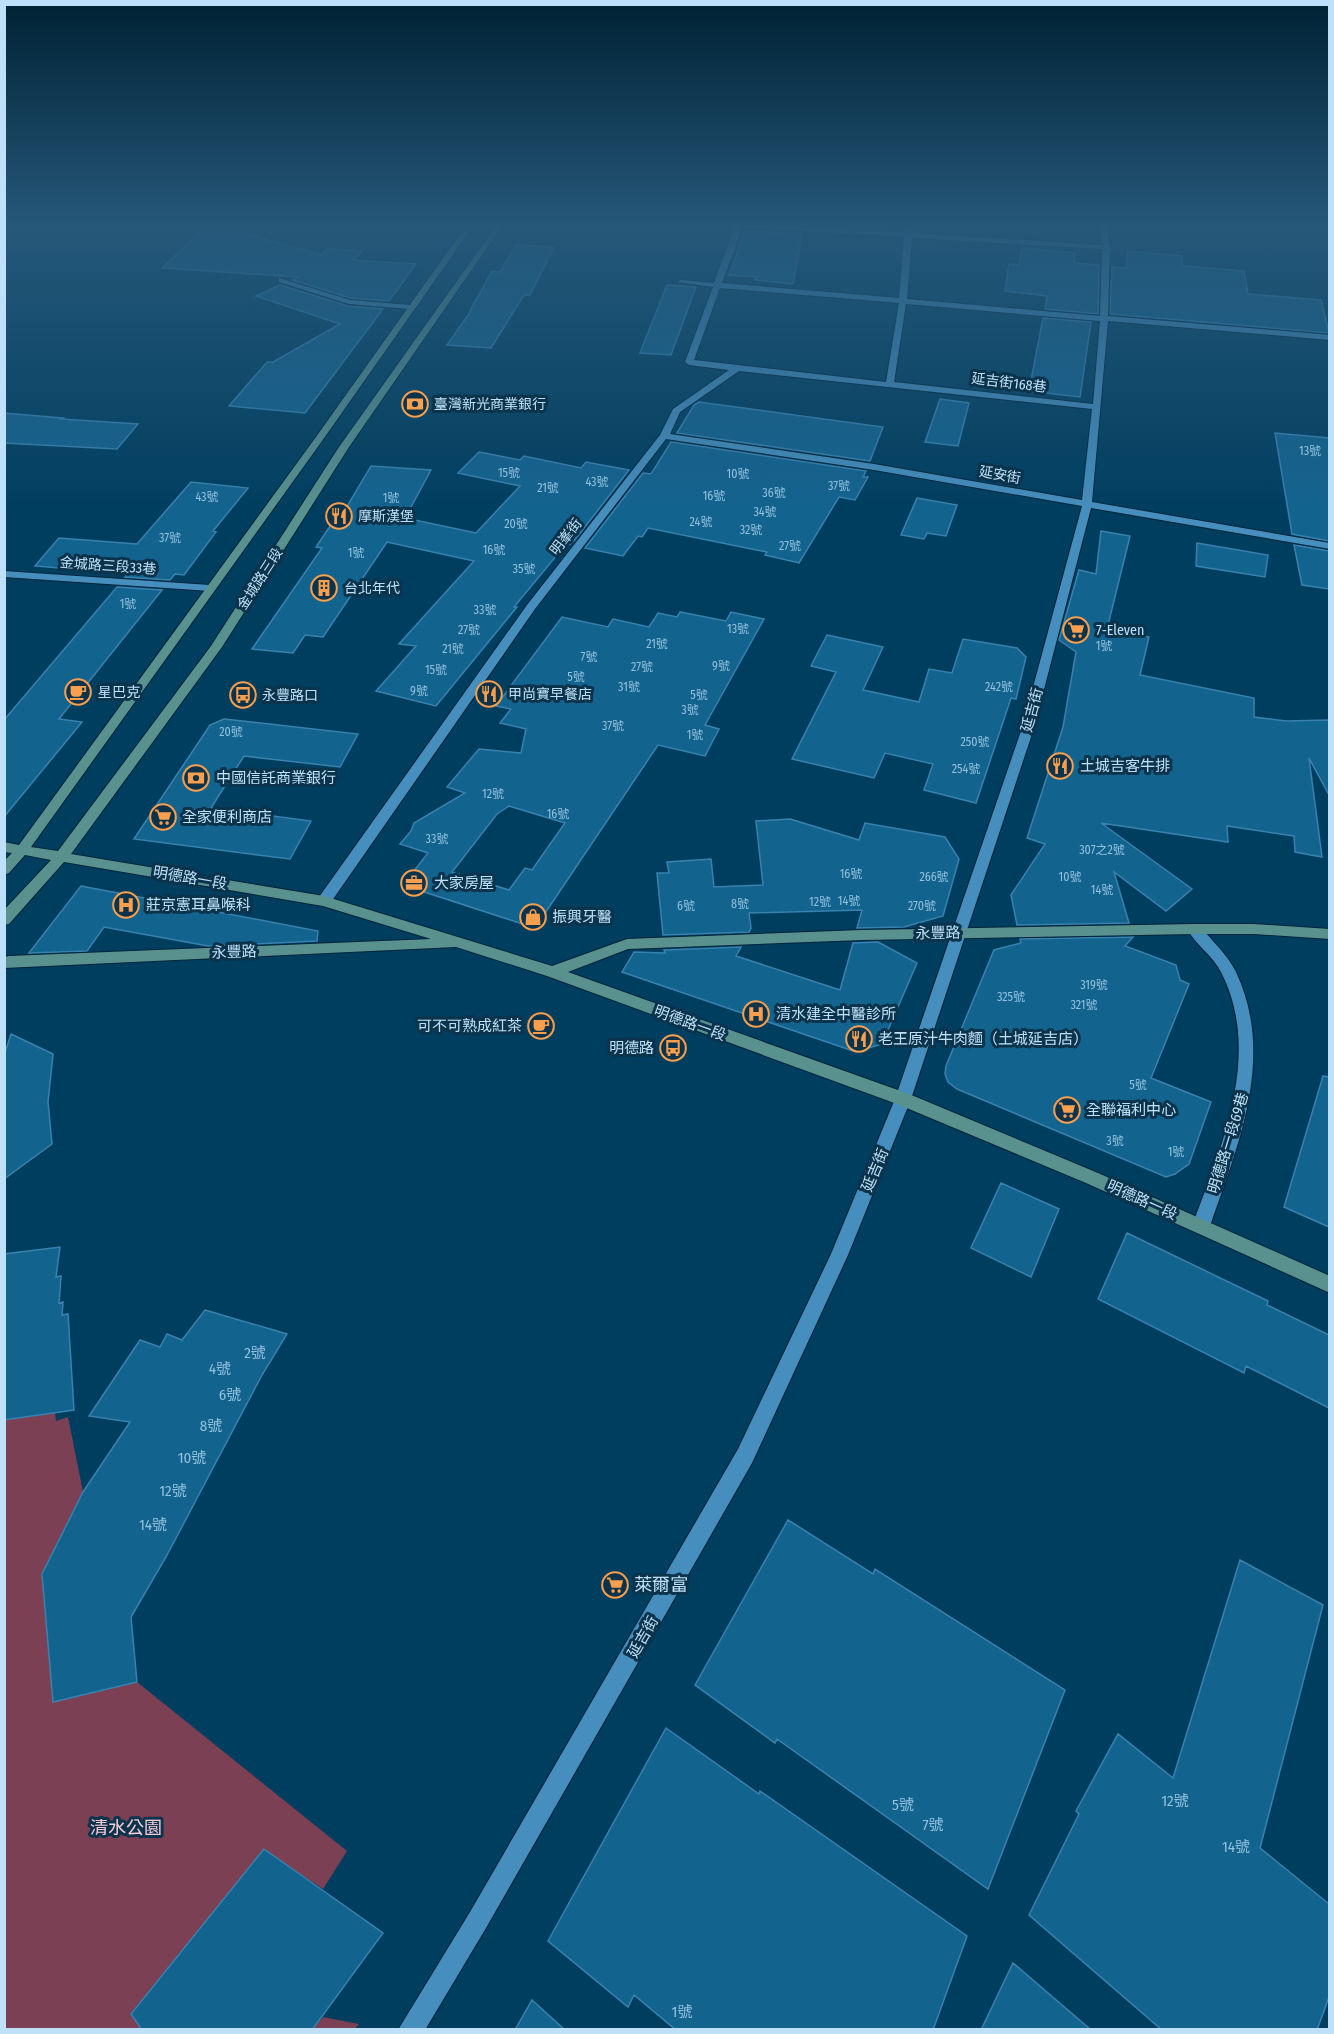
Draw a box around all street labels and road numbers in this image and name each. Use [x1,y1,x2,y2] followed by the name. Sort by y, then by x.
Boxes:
[971,370,1047,396] street label: 延吉街168巷
[978,463,1022,487] street label: 延安街
[546,515,586,559] street label: 明峯街
[234,545,286,613] street label: 金城路三段
[59,554,157,578] street label: 金城路三段33巷
[1017,686,1047,734] street label: 延吉街
[151,863,229,893] street label: 明德路一段
[915,924,961,942] street label: 永豐路
[211,942,257,962] street label: 永豐路
[652,1002,728,1044] street label: 明德路一段
[1204,1090,1252,1196] street label: 明德路一段69巷
[858,1146,892,1194] street label: 延吉街
[1104,1177,1180,1223] street label: 明德路一段
[624,1613,662,1661] street label: 延吉街

